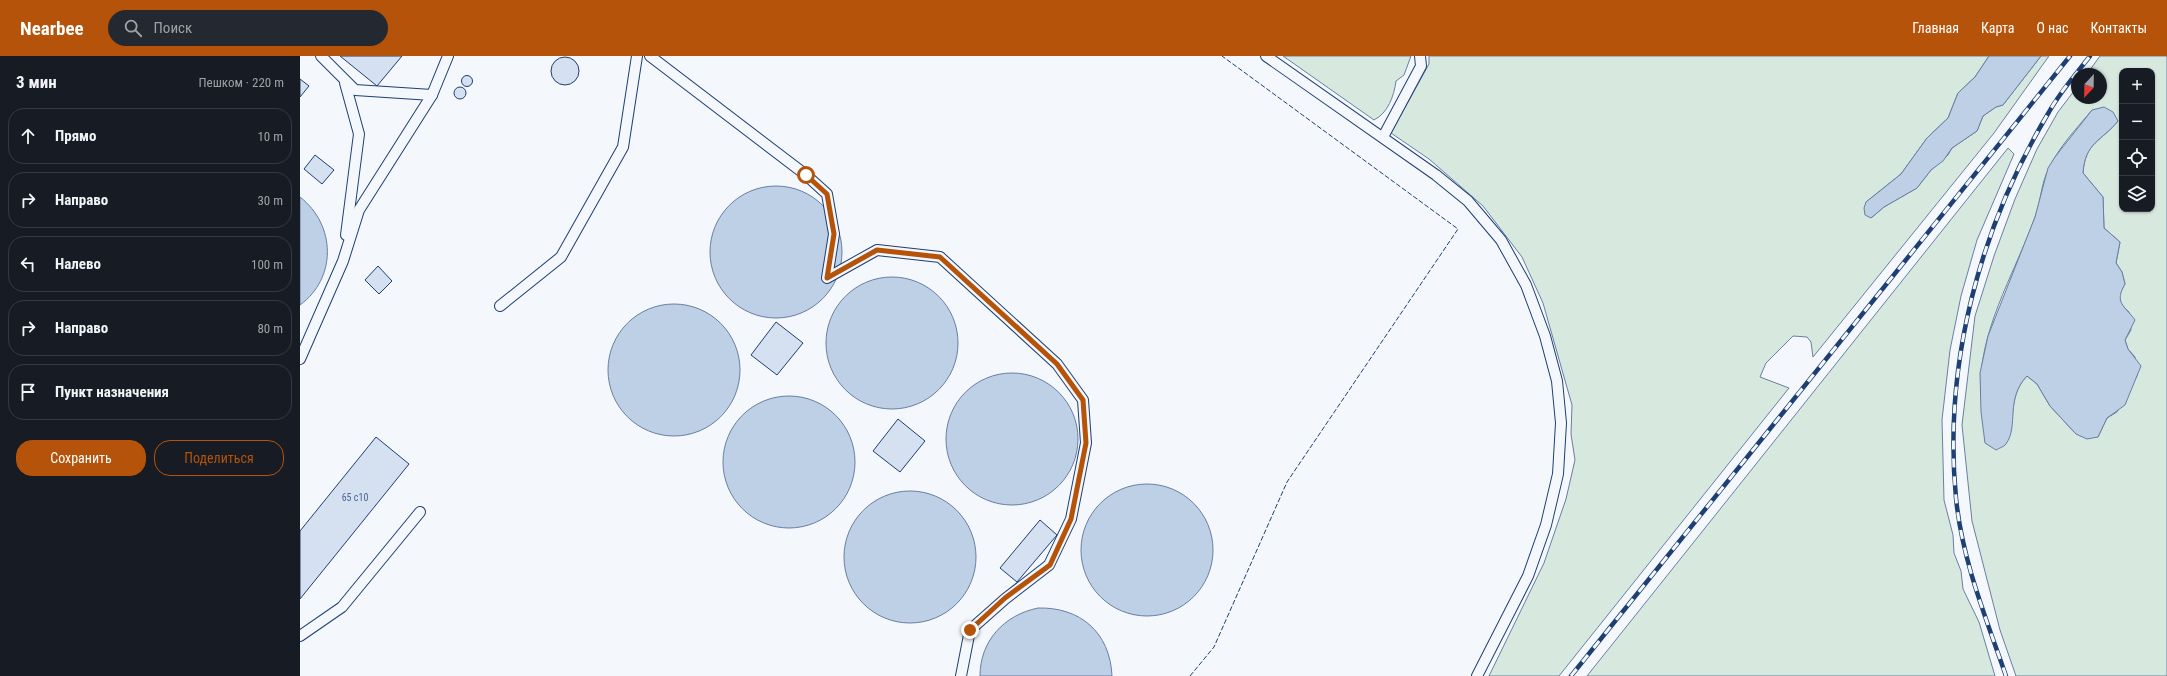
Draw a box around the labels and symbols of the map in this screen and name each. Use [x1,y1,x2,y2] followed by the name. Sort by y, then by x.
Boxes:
[2071,68,2107,104] north arrow
[797,166,815,184] route start
[342,492,368,503] house number: 65 с10
[961,621,979,639] route end

